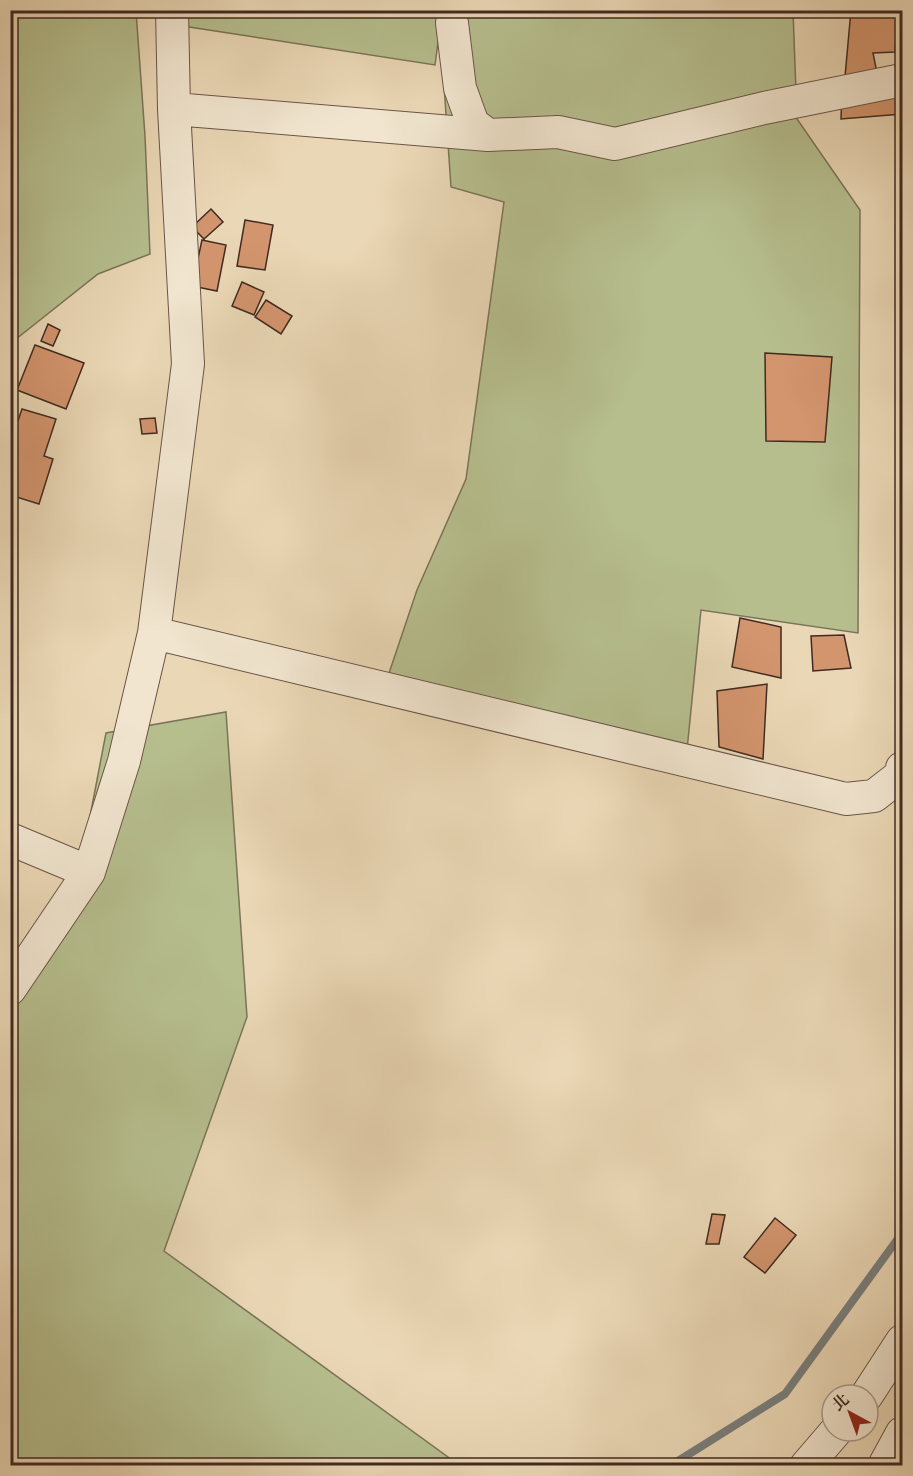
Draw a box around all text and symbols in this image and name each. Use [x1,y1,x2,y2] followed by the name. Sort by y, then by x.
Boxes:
[820,1383,880,1443] north arrow
[828,1389,854,1416] text: 北

